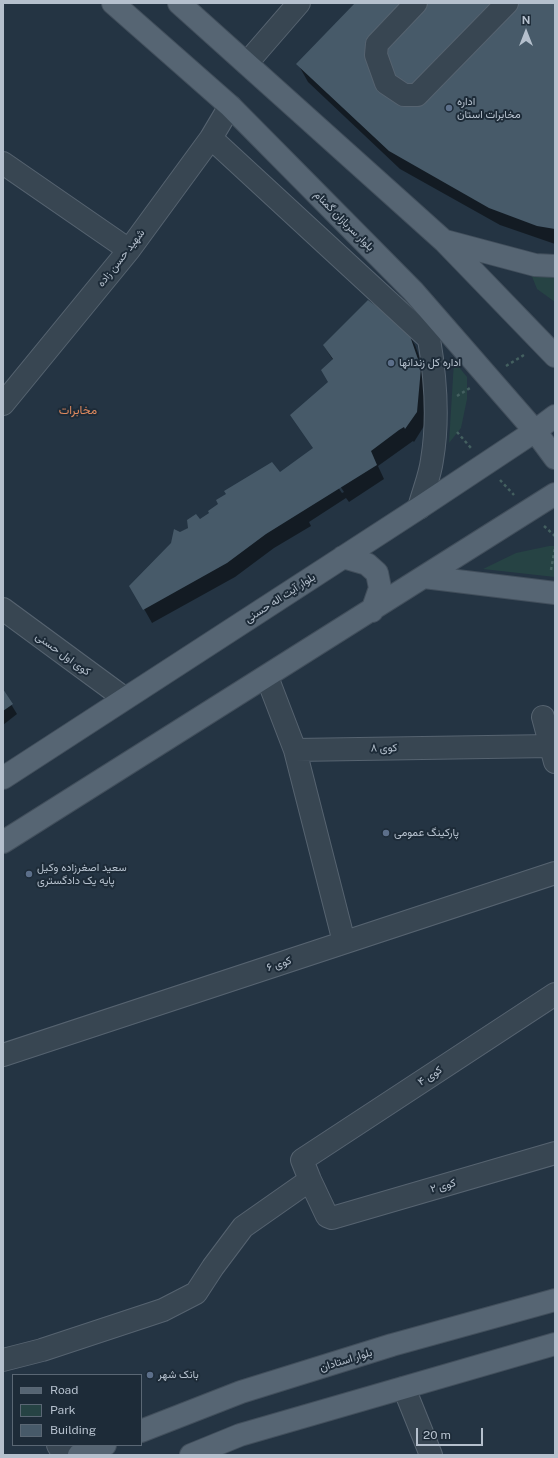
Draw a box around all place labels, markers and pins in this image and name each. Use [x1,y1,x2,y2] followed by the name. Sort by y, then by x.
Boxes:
[457,95,521,121] place label: اداره مخابرات استان
[444,103,454,113] marker: اداره مخابرات استان
[399,356,461,370] place label: اداره کل زندانها
[386,358,396,368] marker: اداره کل زندانها
[394,826,459,840] place label: پارکینگ عمومی
[381,828,391,838] marker: پارکینگ عمومی
[37,861,127,887] place label: سعید اصغرزاده وکیل پایه یک دادگستری
[24,869,34,879] marker: سعید اصغرزاده وکیل پایه یک دادگستری
[158,1368,199,1382] place label: بانک شهر
[145,1370,155,1380] marker: بانک شهر

